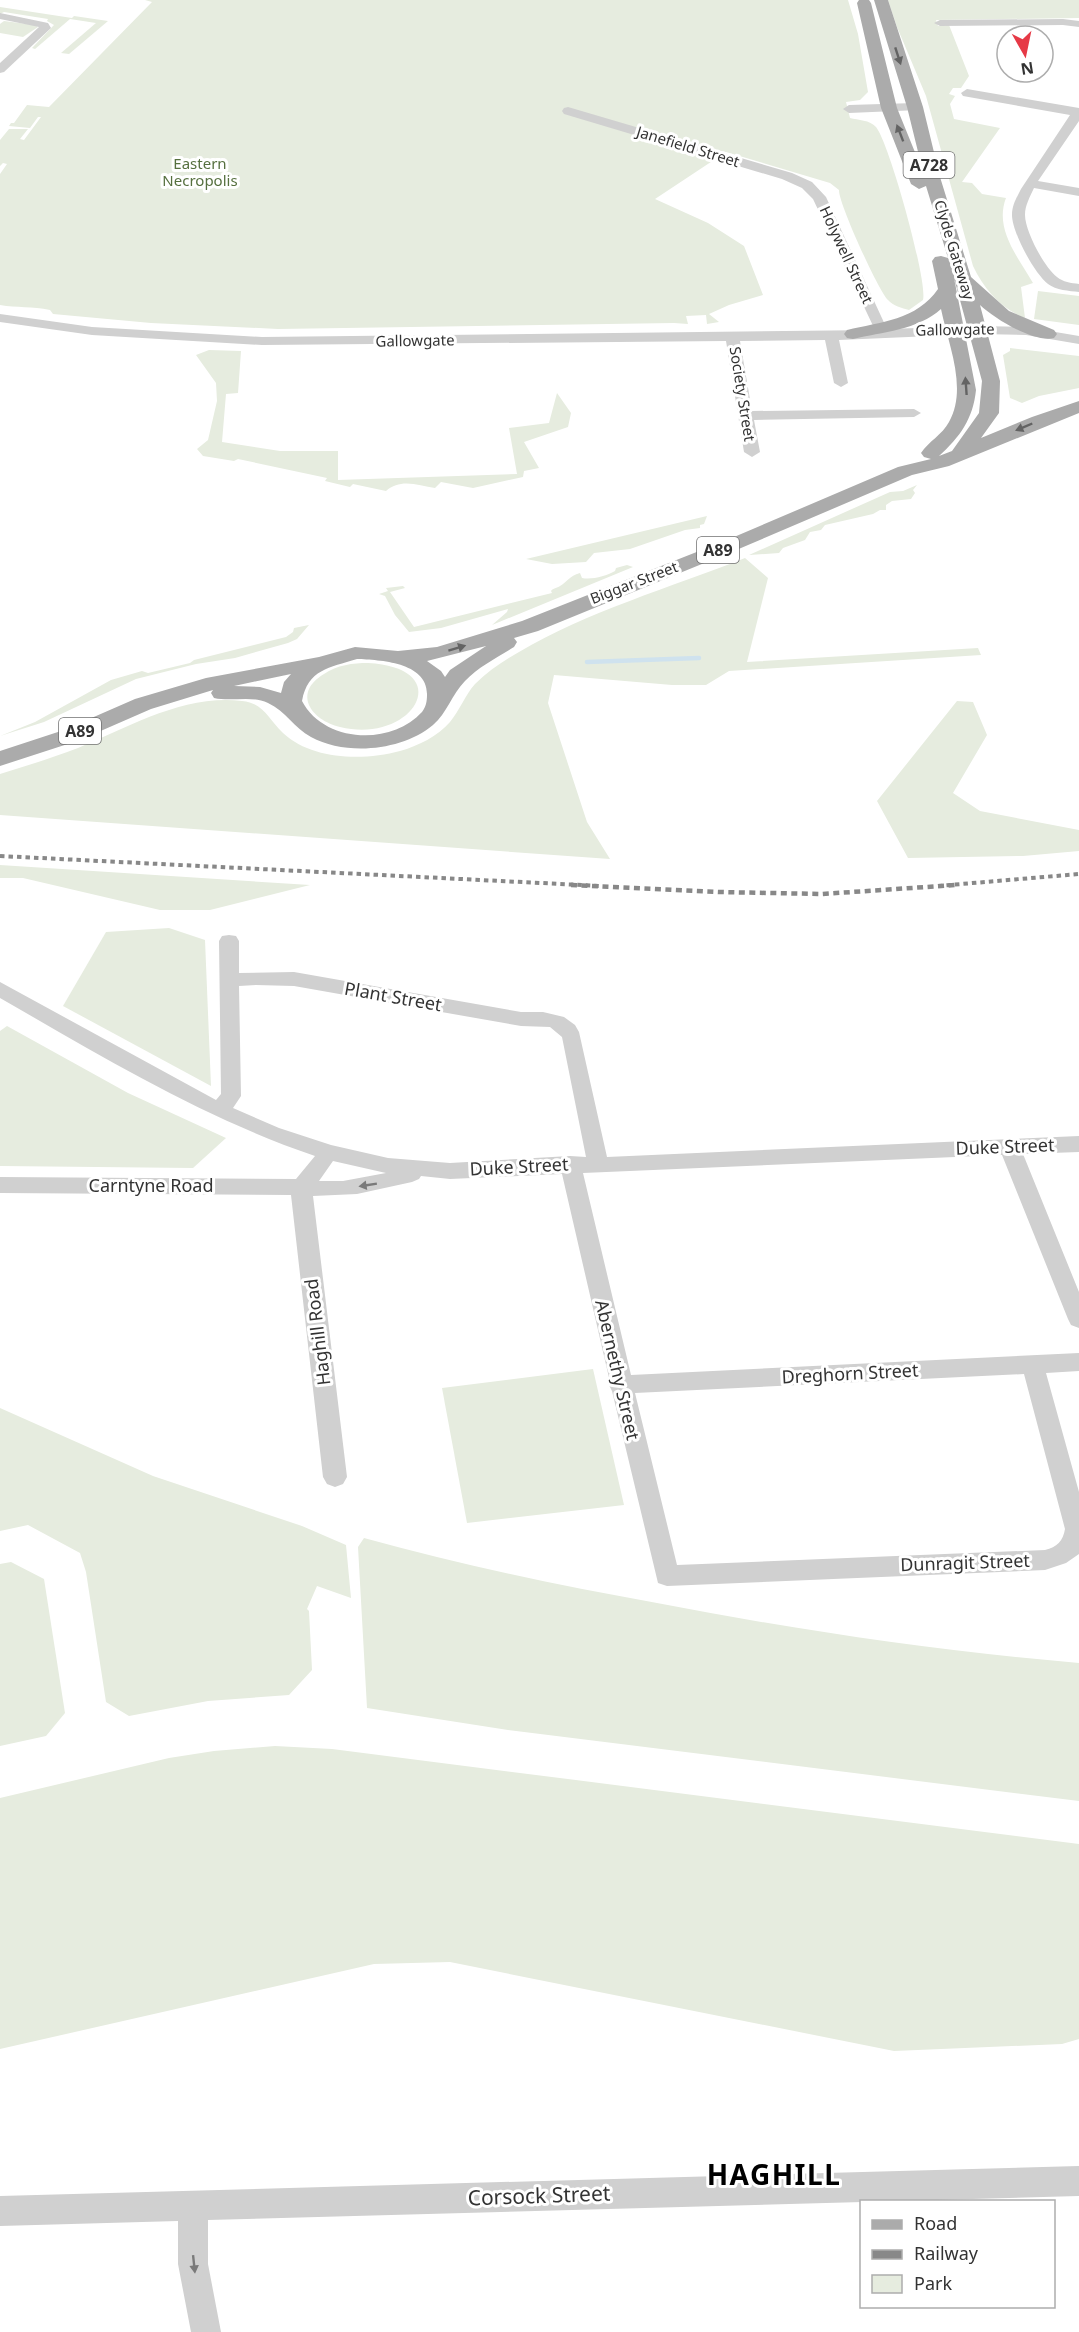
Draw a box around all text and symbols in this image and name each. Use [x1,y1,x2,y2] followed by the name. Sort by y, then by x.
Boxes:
[995,24,1055,84] north arrow
[894,47,904,65] one-way arrow
[1019,57,1035,81] text: N
[632,120,743,171] street label: Janefield Street
[895,124,904,142] one-way arrow
[904,152,954,178] road number: A728
[162,153,238,190] park label: Eastern Necropolis
[930,197,980,302] street label: Clyde Gateway
[816,203,879,307] street label: Holywell Street
[915,318,995,340] street label: Gallowgate
[375,329,455,351] street label: Gallowgate
[726,345,760,443] street label: Society Street
[961,376,970,395] one-way arrow
[1015,423,1033,432] one-way arrow
[697,537,739,563] road number: A89
[587,556,681,608] street label: Biggar Street
[448,643,466,652] one-way arrow
[59,718,101,744] road number: A89
[343,976,444,1016] street label: Plant Street
[955,1132,1055,1160] street label: Duke Street
[469,1151,569,1181] street label: Duke Street
[89,1173,213,1197] street label: Carntyne Road
[358,1180,377,1189] one-way arrow
[299,1277,335,1387] street label: Haghill Road
[590,1297,646,1443] street label: Abernethy Street
[781,1357,919,1389] street label: Dreghorn Street
[900,1548,1031,1576] street label: Dunragit Street
[707,2155,841,2193] district label: HAGHILL
[467,2179,611,2211] street label: Corsock Street
[860,2200,1055,2308] legend
[914,2211,957,2235] text: Road
[914,2241,979,2265] text: Railway
[189,2255,199,2274] one-way arrow
[914,2271,952,2295] text: Park

